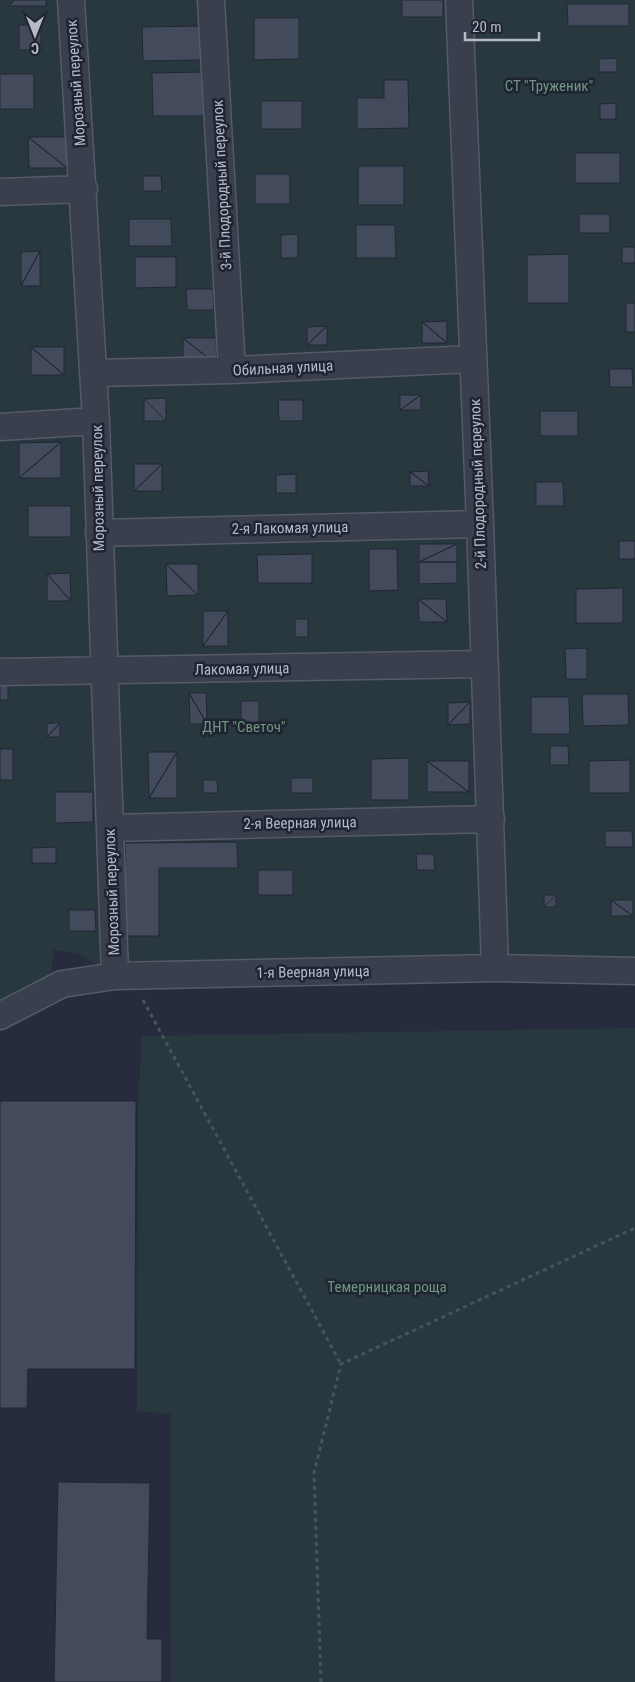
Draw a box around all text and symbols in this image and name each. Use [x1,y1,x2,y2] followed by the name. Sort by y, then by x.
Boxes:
[10,10,60,60] north arrow
[465,10,539,42] scale bar
[472,18,502,36] text: 20 m
[63,19,89,147] street label: Морозный переулок
[31,40,39,56] text: С
[505,77,594,95] park label: СТ "Труженик"
[209,99,235,271] street label: 3-й Плодородный переулок
[232,356,334,380] street label: Обильная улица
[466,399,490,569] street label: 2-й Плодородный переулок
[88,424,108,552] street label: Морозный переулок
[232,518,348,538] street label: 2-я Лакомая улица
[194,659,290,679] street label: Лакомая улица
[202,718,286,736] park label: ДНТ "Светоч"
[243,813,357,833] street label: 2-я Веерная улица
[101,828,123,956] street label: Морозный переулок
[256,962,370,982] street label: 1-я Веерная улица
[327,1278,447,1296] park label: Темерницкая роща

